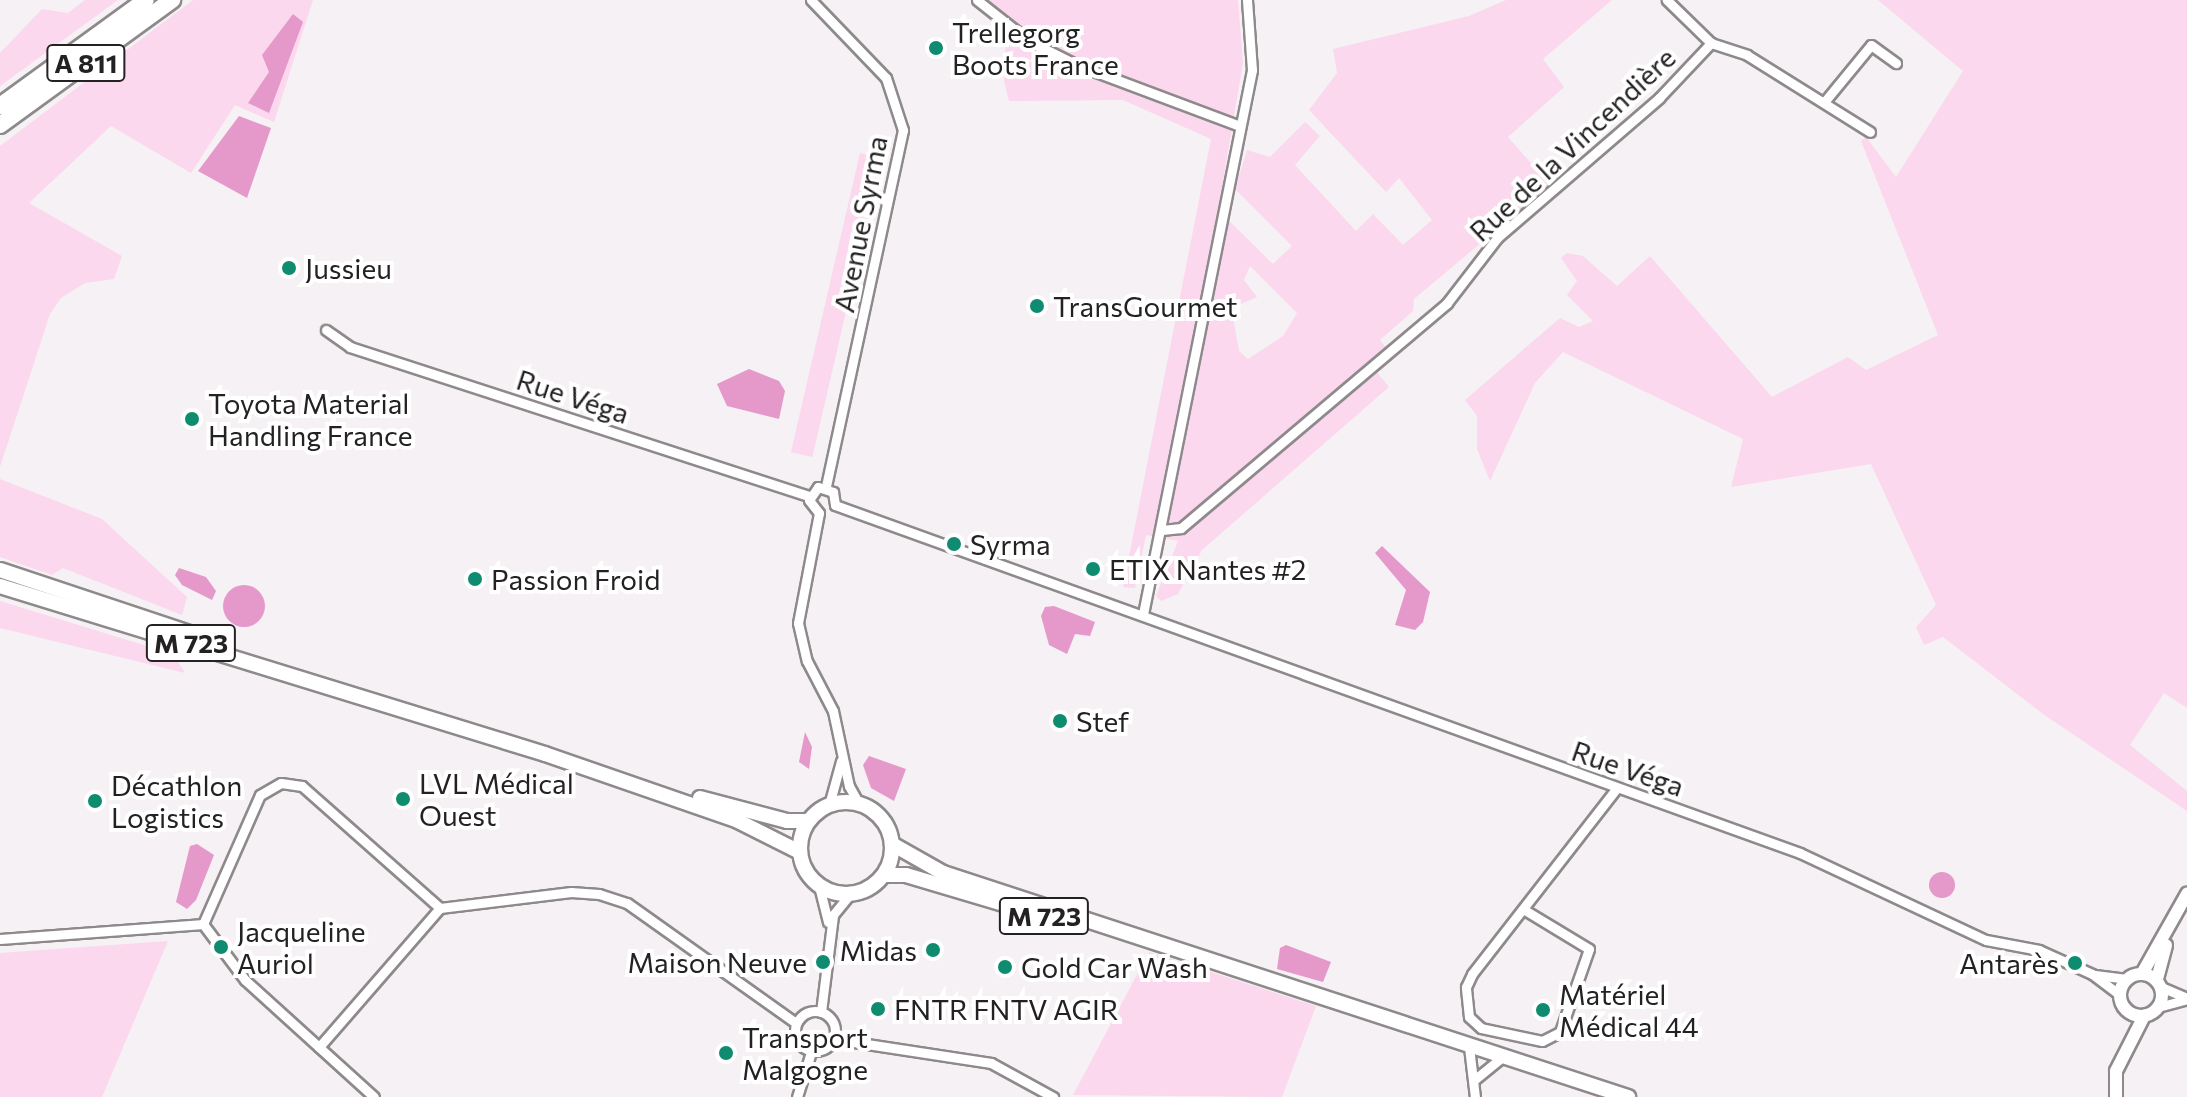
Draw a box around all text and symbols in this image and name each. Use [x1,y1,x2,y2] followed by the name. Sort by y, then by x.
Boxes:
[952,15,1119,81] place label: Trellegorg Boots France
[927,39,945,57] marker: Trellegorg Boots France
[1462,40,1682,248] street label: Rue de la Vincendière
[46,41,126,85] road number: A 811
[826,133,894,315] street label: Avenue Syrma
[305,251,392,285] place label: Jussieu
[280,259,298,277] marker: Jussieu
[1053,289,1237,323] place label: TransGourmet
[1028,297,1046,315] marker: TransGourmet
[513,362,633,430] street label: Rue Véga
[208,386,413,452] place label: Toyota Material Handling France
[183,410,201,428] marker: Toyota Material Handling France
[970,527,1051,561] place label: Syrma
[945,535,963,553] marker: Syrma
[1109,552,1306,586] place label: ETIX Nantes #2
[1084,560,1102,578] marker: ETIX Nantes #2
[491,562,660,596] place label: Passion Froid
[466,570,484,588] marker: Passion Froid
[145,621,237,665] road number: M 723
[1076,704,1129,738] place label: Stef
[1051,712,1069,730] marker: Stef
[1568,733,1688,803] street label: Rue Véga
[419,766,574,832] place label: LVL Médical Ouest
[111,768,242,834] place label: Décathlon Logistics
[394,790,412,808] marker: LVL Médical Ouest
[86,792,104,810] marker: Décathlon Logistics
[998,894,1090,938] road number: M 723
[237,914,366,980] place label: Jacqueline Auriol
[839,933,917,967] place label: Midas
[212,938,230,956] marker: Jacqueline Auriol
[924,941,942,959] marker: Midas
[628,945,807,979] place label: Maison Neuve
[1959,946,2059,980] place label: Antarès
[1021,950,1208,984] place label: Gold Car Wash
[814,953,832,971] marker: Maison Neuve
[2066,954,2084,972] marker: Antarès
[996,958,1014,976] marker: Gold Car Wash
[1559,977,1698,1043] place label: Matériel Médical 44
[894,992,1119,1026] place label: FNTR FNTV AGIR
[869,1000,887,1018] marker: FNTR FNTV AGIR
[1534,1001,1552,1019] marker: Matériel Médical 44
[742,1020,868,1086] place label: Transport Malgogne
[717,1044,735,1062] marker: Transport Malgogne

